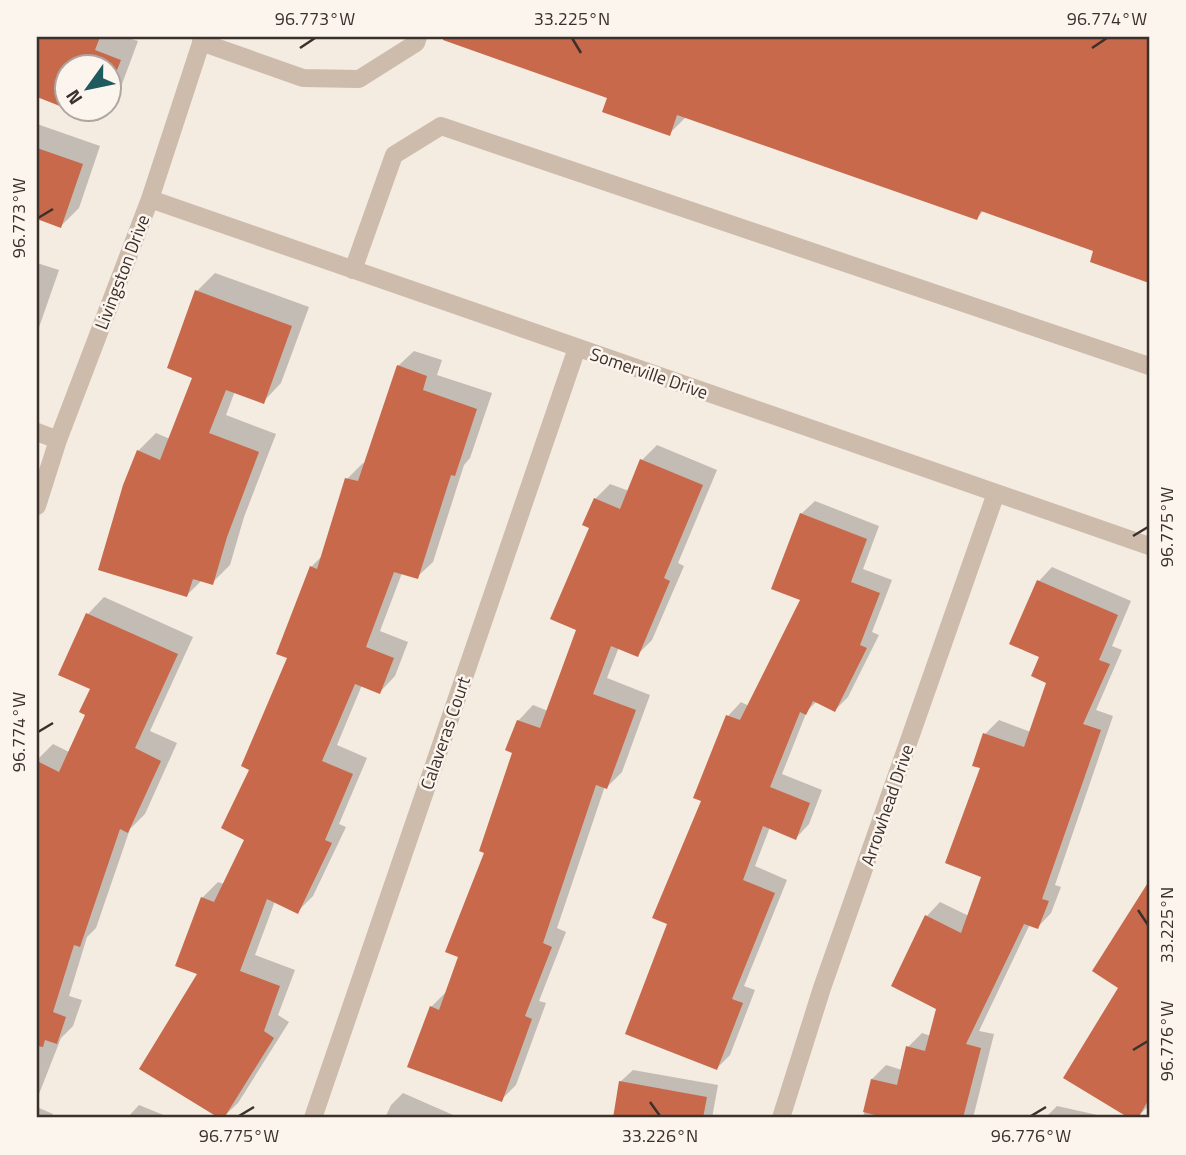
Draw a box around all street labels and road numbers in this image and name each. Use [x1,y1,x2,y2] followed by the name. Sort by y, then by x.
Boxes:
[88,211,156,333] street label: Livingston Drive
[586,340,712,406] street label: Somerville Drive
[413,672,477,793] street label: Calaveras Court
[854,741,920,869] street label: Arrowhead Drive

